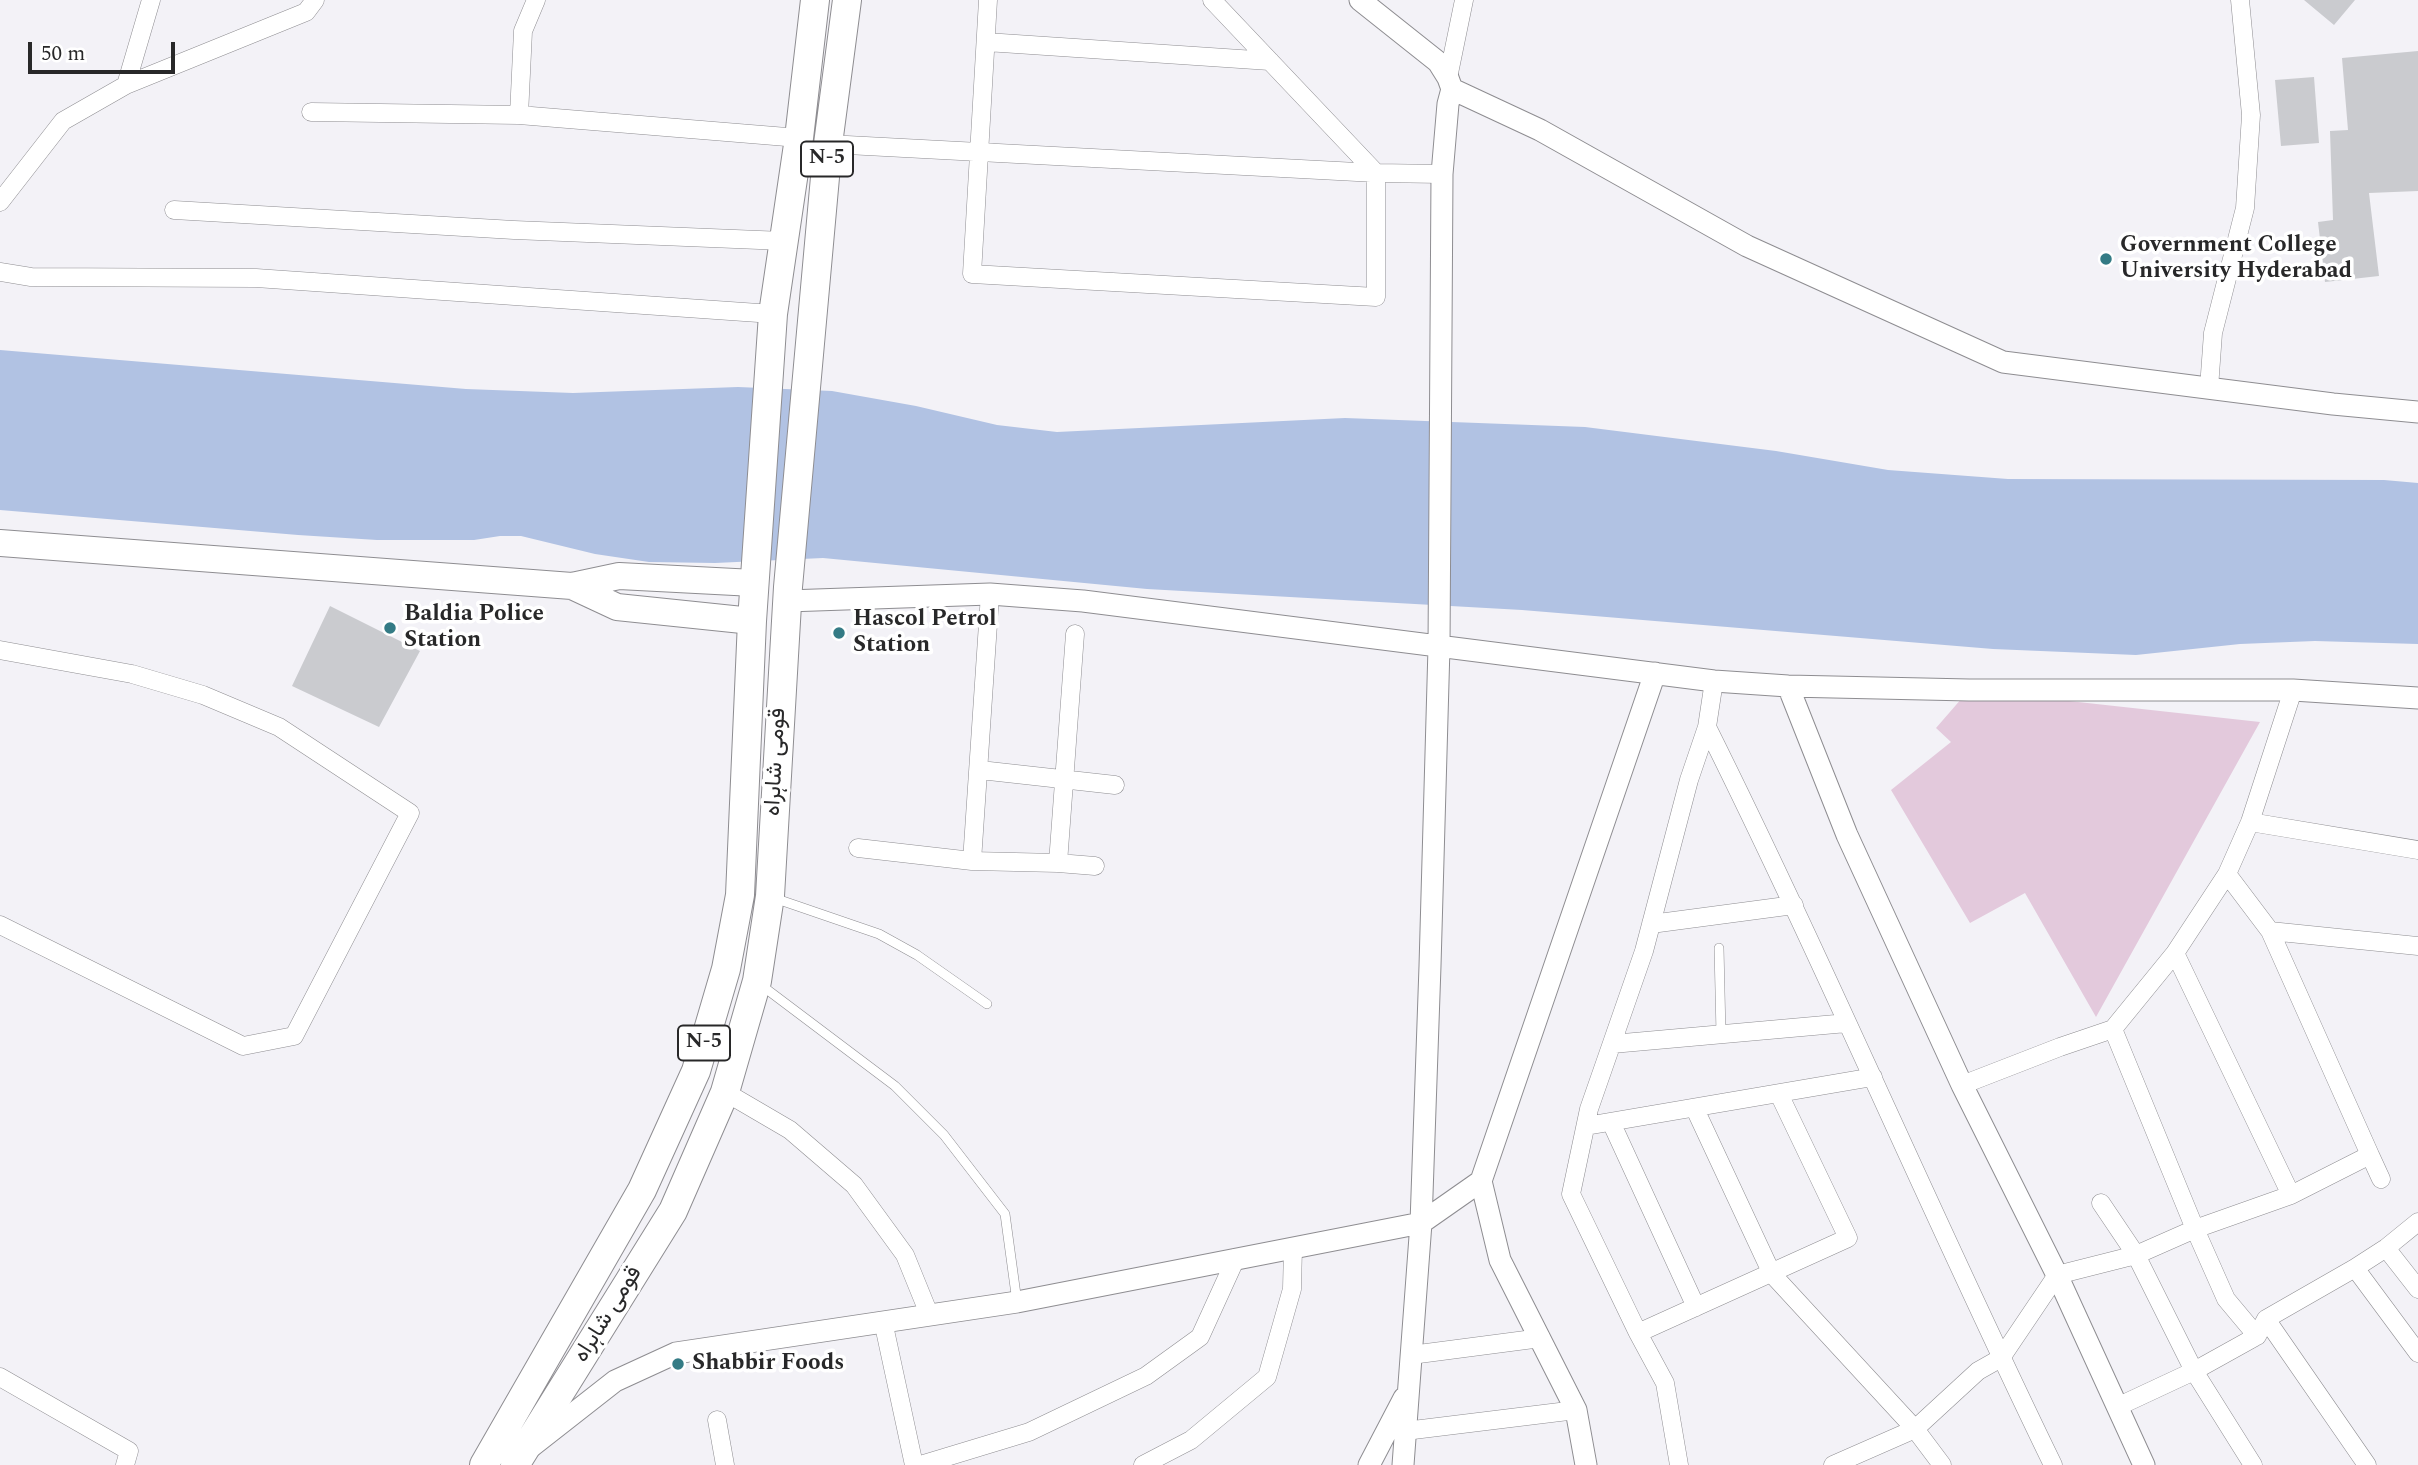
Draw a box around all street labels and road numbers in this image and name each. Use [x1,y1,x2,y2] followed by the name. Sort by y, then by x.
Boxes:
[801,142,853,176] road number: N-5
[760,707,794,817] street label: قومی شاہراہ
[678,1026,730,1060] road number: N-5
[569,1262,649,1368] street label: قومی شاہراہ

